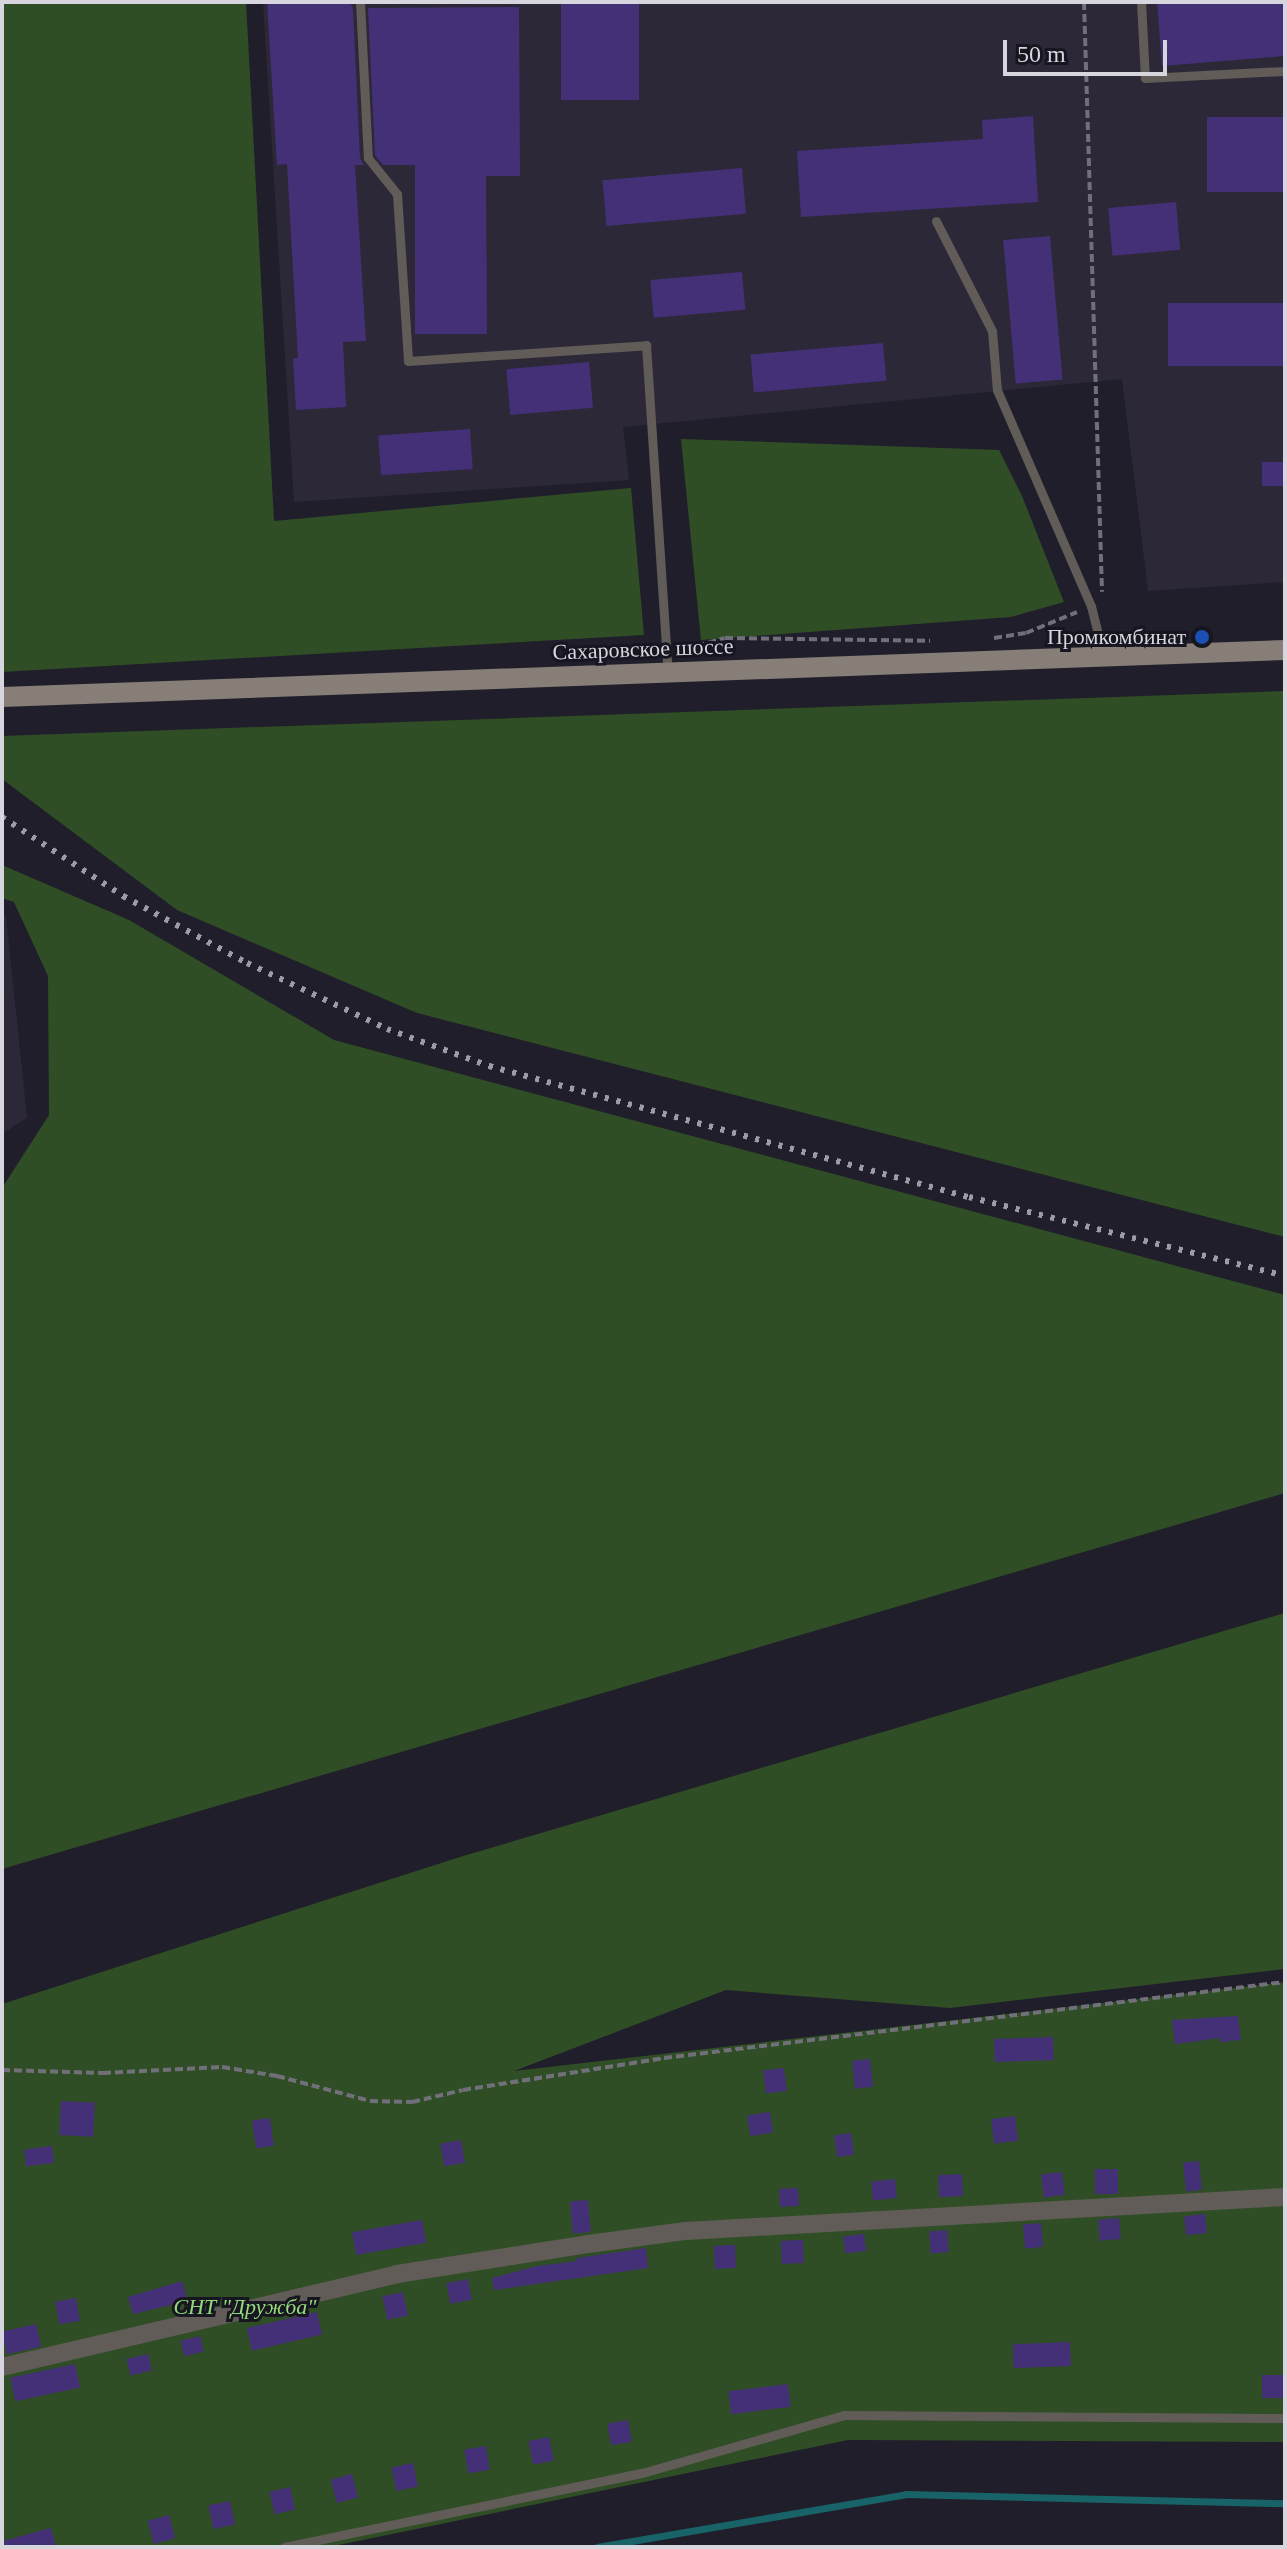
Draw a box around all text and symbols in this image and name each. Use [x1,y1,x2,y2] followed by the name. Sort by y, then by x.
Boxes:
[1007,24,1171,74] scale bar
[1017,41,1066,67] text: 50 m
[1047,624,1186,650] place label: Промкомбинат
[1193,628,1211,646] marker: Промкомбинат
[552,633,734,665] street label: Сахаровское шоссе
[174,2294,316,2320] park label: СНТ "Дружба"

